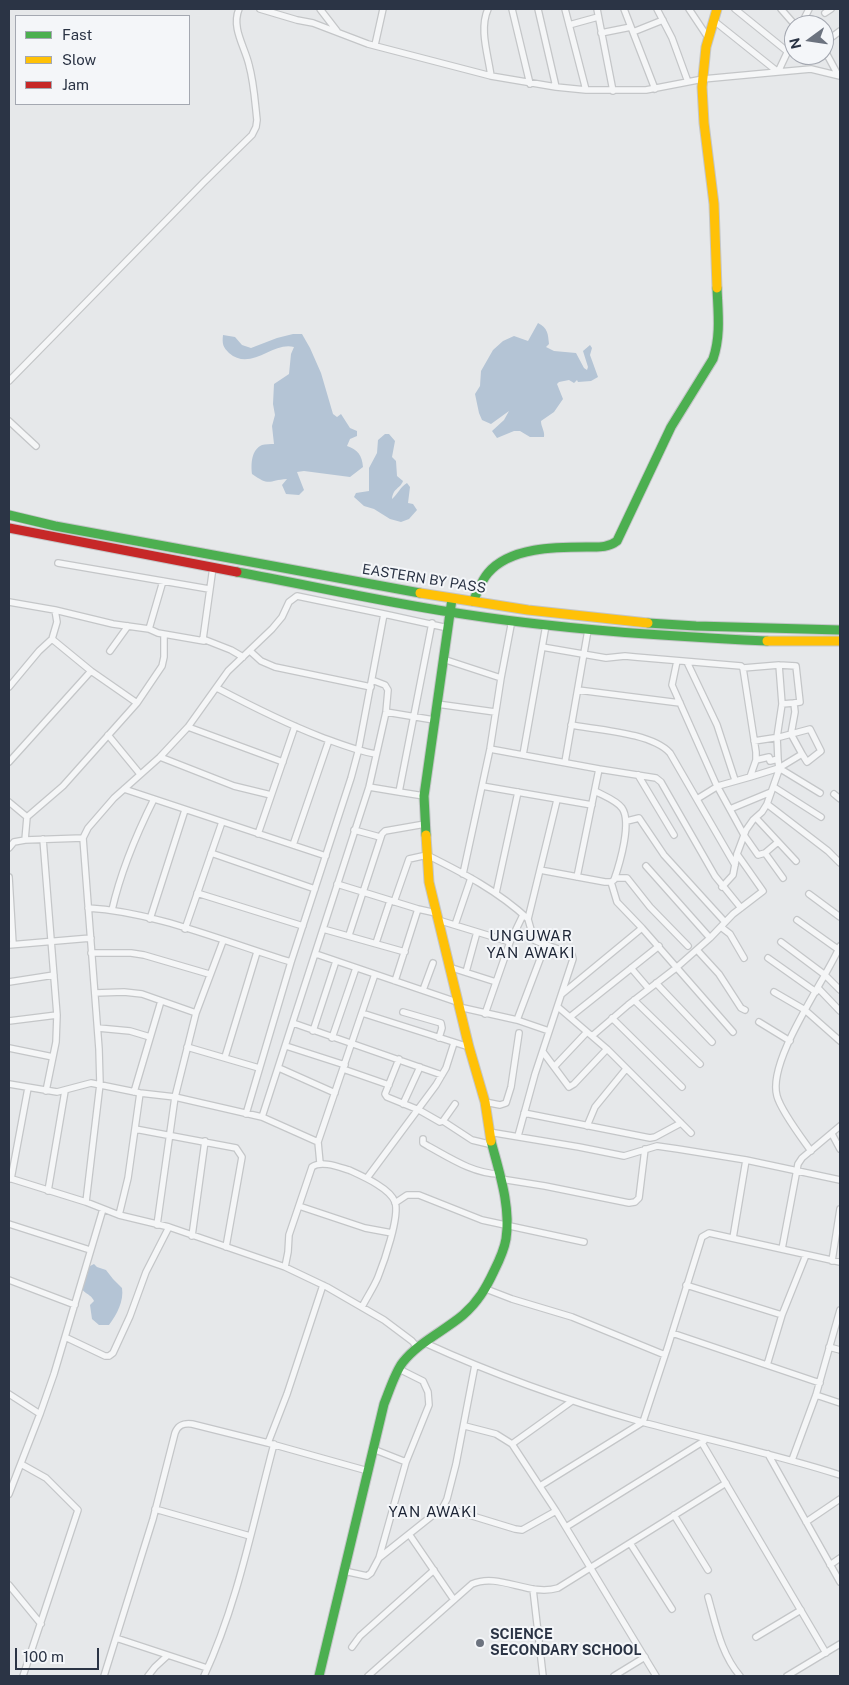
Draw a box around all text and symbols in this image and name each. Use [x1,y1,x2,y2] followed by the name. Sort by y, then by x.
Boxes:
[15,15,190,105] legend
[784,15,834,65] north arrow
[62,26,92,43] text: Fast
[786,36,805,51] text: N
[62,51,96,68] text: Slow
[62,76,89,93] text: Jam
[361,561,487,597] street label: EASTERN BY PASS
[485,927,577,962] district label: UNGUWAR YAN AWAKI
[387,1503,479,1521] district label: YAN AWAKI
[490,1627,641,1660] place label: SCIENCE SECONDARY SCHOOL
[474,1637,486,1649] marker: SCIENCE SECONDARY SCHOOL
[18,1638,101,1670] scale bar
[23,1648,64,1665] text: 100 m

